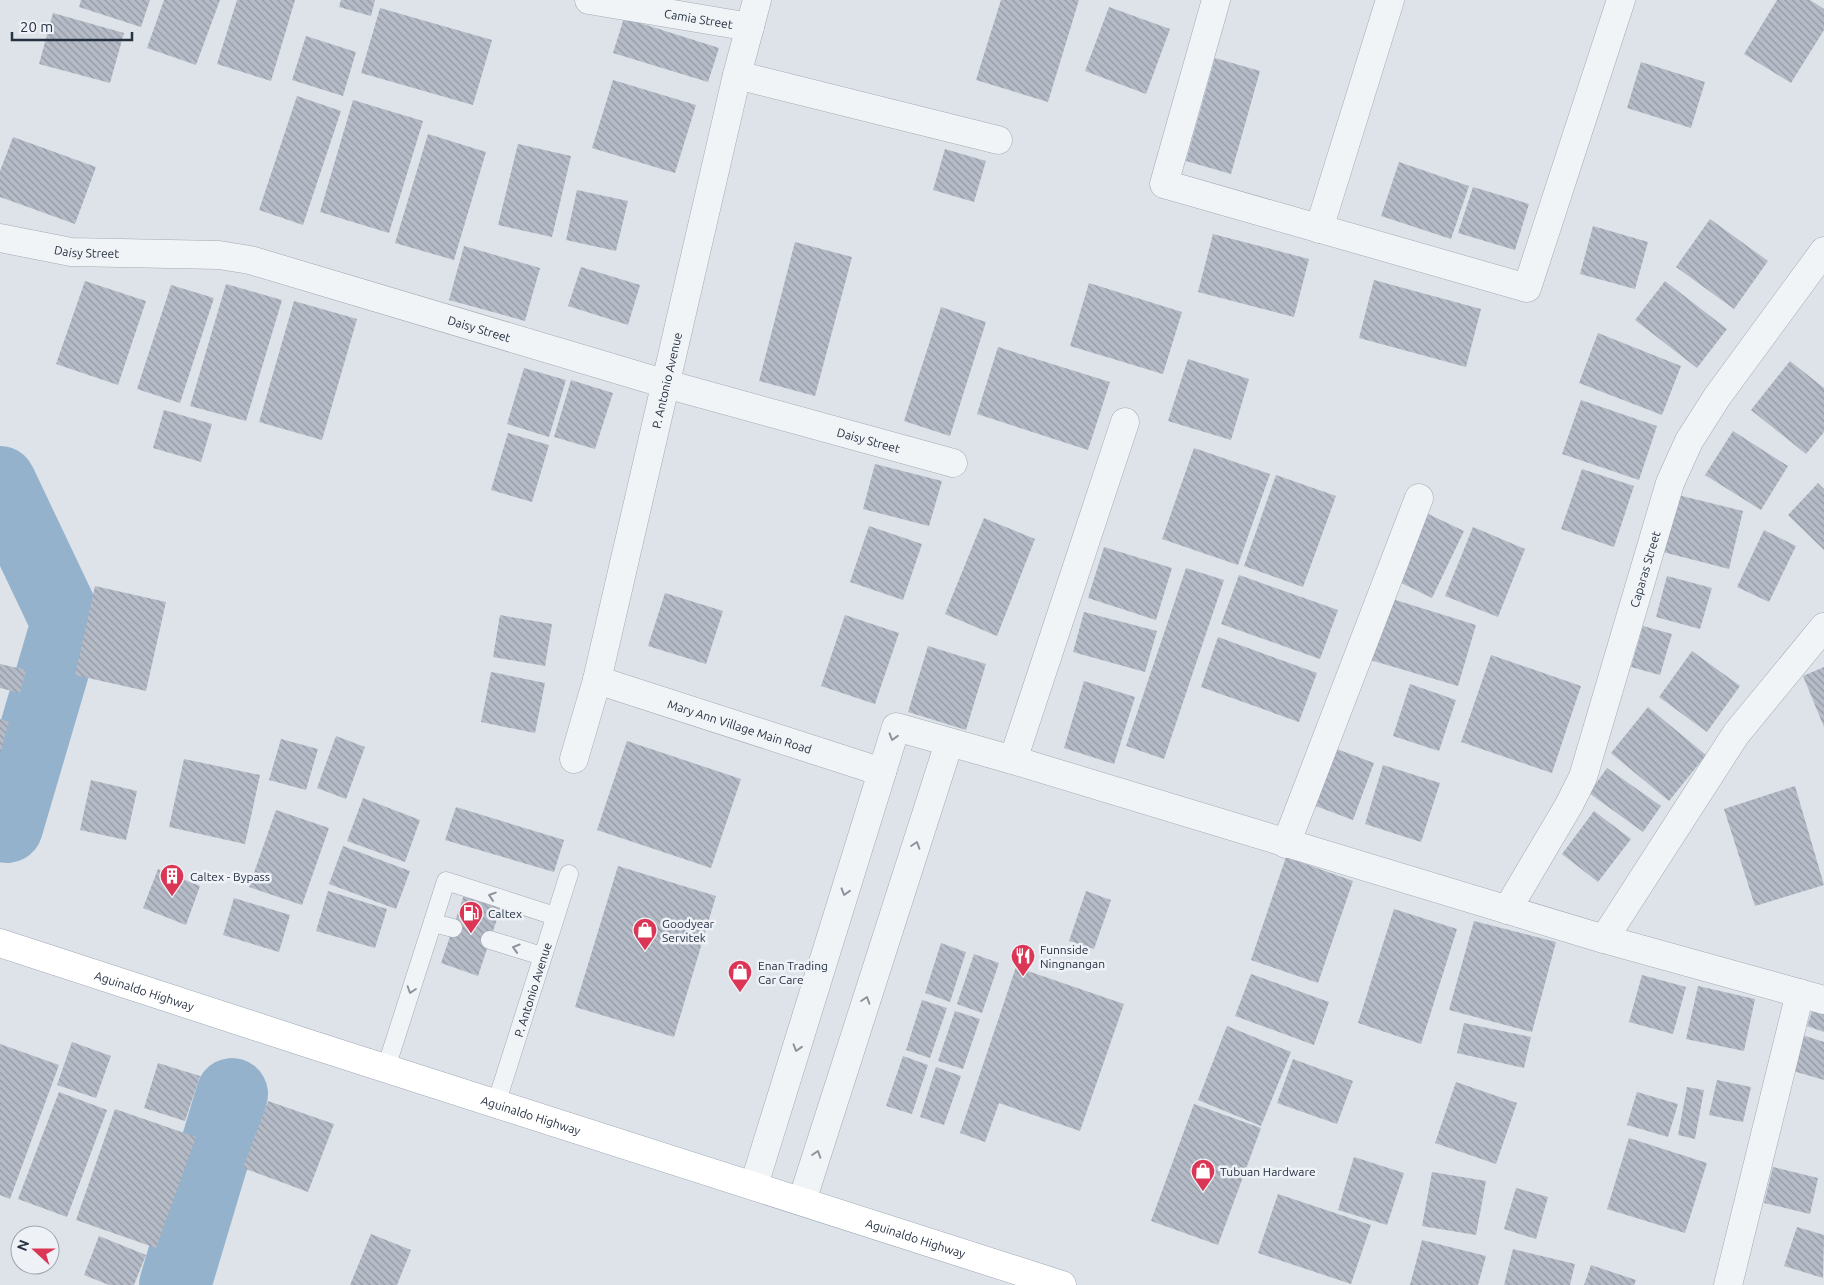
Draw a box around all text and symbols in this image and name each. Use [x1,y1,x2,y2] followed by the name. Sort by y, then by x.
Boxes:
[663,6,734,31] street label: Camia Street
[12,10,132,42] scale bar
[20,18,53,35] text: 20 m
[53,242,119,259] street label: Daisy Street
[446,313,512,344] street label: Daisy Street
[649,331,684,430] street label: P. Antonio Avenue
[836,425,902,455] street label: Daisy Street
[1627,529,1662,609] street label: Caparas Street
[666,697,813,755] street label: Mary Ann Village Main Road
[889,733,899,741] one-way arrow
[910,841,920,850] one-way arrow
[159,863,185,897] building icon: Caltex - Bypass
[190,870,270,883] place label: Caltex - Bypass
[841,888,851,896] one-way arrow
[488,891,497,901] one-way arrow
[458,900,484,934] fuel station icon: Caltex
[488,907,522,920] place label: Caltex
[632,917,658,951] shop icon: Goodyear Servitek
[662,917,715,944] place label: Goodyear Servitek
[511,941,553,1038] street label: P. Antonio Avenue
[512,943,521,953] one-way arrow
[1010,943,1036,977] restaurant icon: Funnside Ningnangan
[1040,943,1105,970] place label: Funnside Ningnangan
[727,959,753,993] shop icon: Enan Trading Car Care
[758,959,828,986] place label: Enan Trading Car Care
[93,968,196,1013] street label: Aguinaldo Highway
[407,985,417,994] one-way arrow
[861,996,871,1004] one-way arrow
[793,1043,803,1051] one-way arrow
[479,1093,582,1137] street label: Aguinaldo Highway
[811,1151,821,1159] one-way arrow
[1190,1158,1216,1192] shop icon: Tubuan Hardware
[1220,1165,1316,1178] place label: Tubuan Hardware
[864,1216,967,1260] street label: Aguinaldo Highway
[10,1225,60,1275] north arrow
[14,1238,32,1253] text: N

